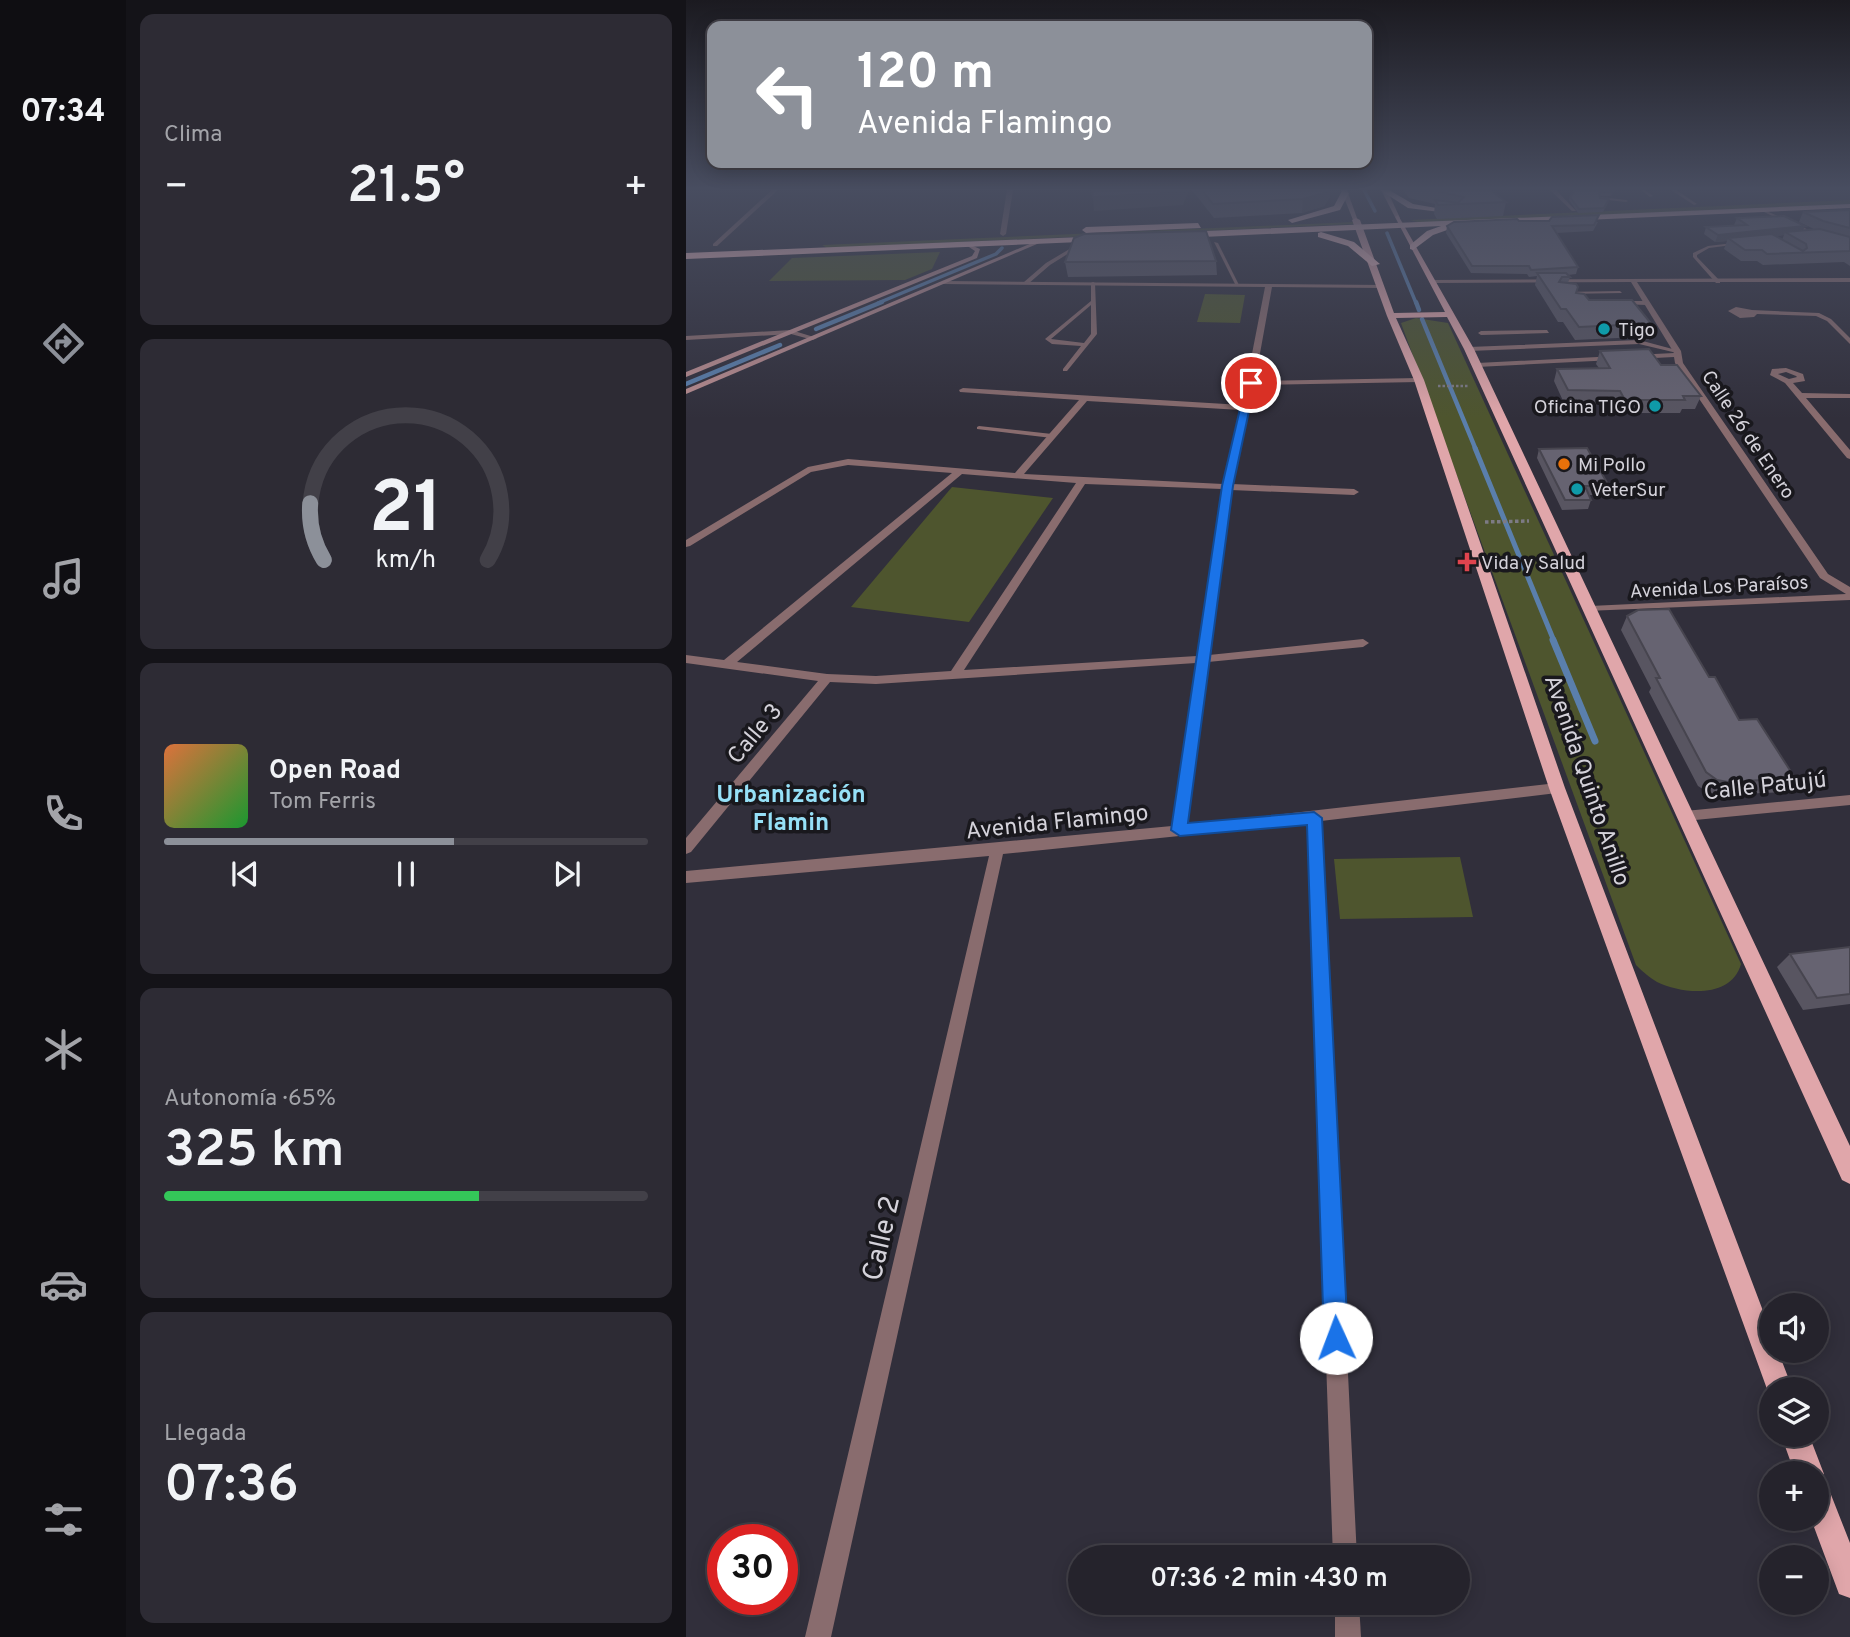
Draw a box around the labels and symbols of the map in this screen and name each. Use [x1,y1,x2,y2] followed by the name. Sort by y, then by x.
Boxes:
[1618,319,1655,343] place label: Tigo
[1596,321,1612,337] marker: Tigo
[1221,353,1281,413] pin
[1695,366,1799,504] street label: Calle 26 de Enero
[1534,396,1641,420] place label: Oficina TIGO
[1647,398,1663,414] marker: Oficina TIGO
[1578,454,1646,478] place label: Mi Pollo
[1556,456,1572,472] marker: Mi Pollo
[1591,479,1666,503] place label: VeterSur
[1569,481,1585,497] marker: VeterSur
[1481,552,1586,576] place label: Vida y Salud
[1459,554,1475,570] marker: Vida y Salud
[1629,571,1809,605] street label: Avenida Los Paraísos
[1536,672,1635,890] street label: Avenida Quinto Anillo
[722,698,790,771] street label: Calle 3
[1702,767,1828,808] street label: Calle Patujú
[716,781,866,839] district label: Urbanización Flamin
[964,799,1150,848] street label: Avenida Flamingo
[856,1193,910,1285] street label: Calle 2
[1299,1301,1373,1375] position arrow
[707,1524,798,1615] speed limit sign: 30

